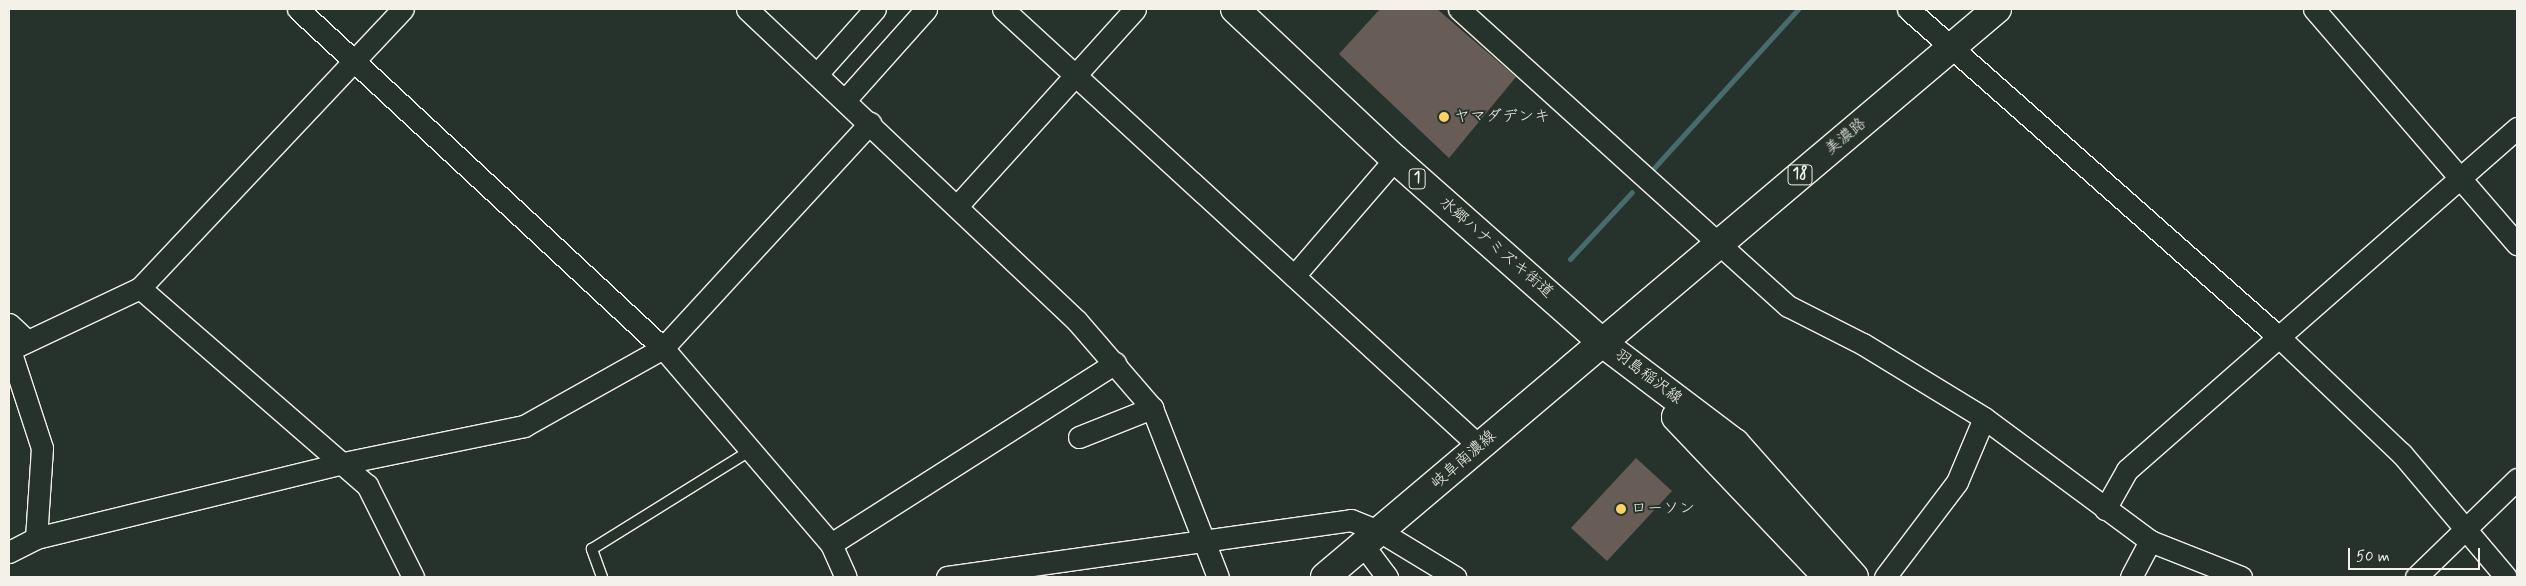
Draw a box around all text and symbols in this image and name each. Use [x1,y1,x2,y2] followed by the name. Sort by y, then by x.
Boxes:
[1454,107,1550,127] place label: ヤマダデンキ
[1438,111,1450,123] marker: ヤマダデンキ
[1821,114,1871,160] street label: 美濃路
[1788,162,1812,188] road number: 18
[1408,166,1426,192] road number: 1
[1435,194,1557,302] street label: 水郷ハナミズキ街道
[1610,345,1686,409] street label: 羽島稲沢線
[1428,427,1500,493] street label: 岐阜南濃線
[1631,499,1695,519] place label: ローソン
[1615,503,1627,515] marker: ローソン
[2351,538,2484,570] scale bar
[2356,547,2390,567] text: 50 m

